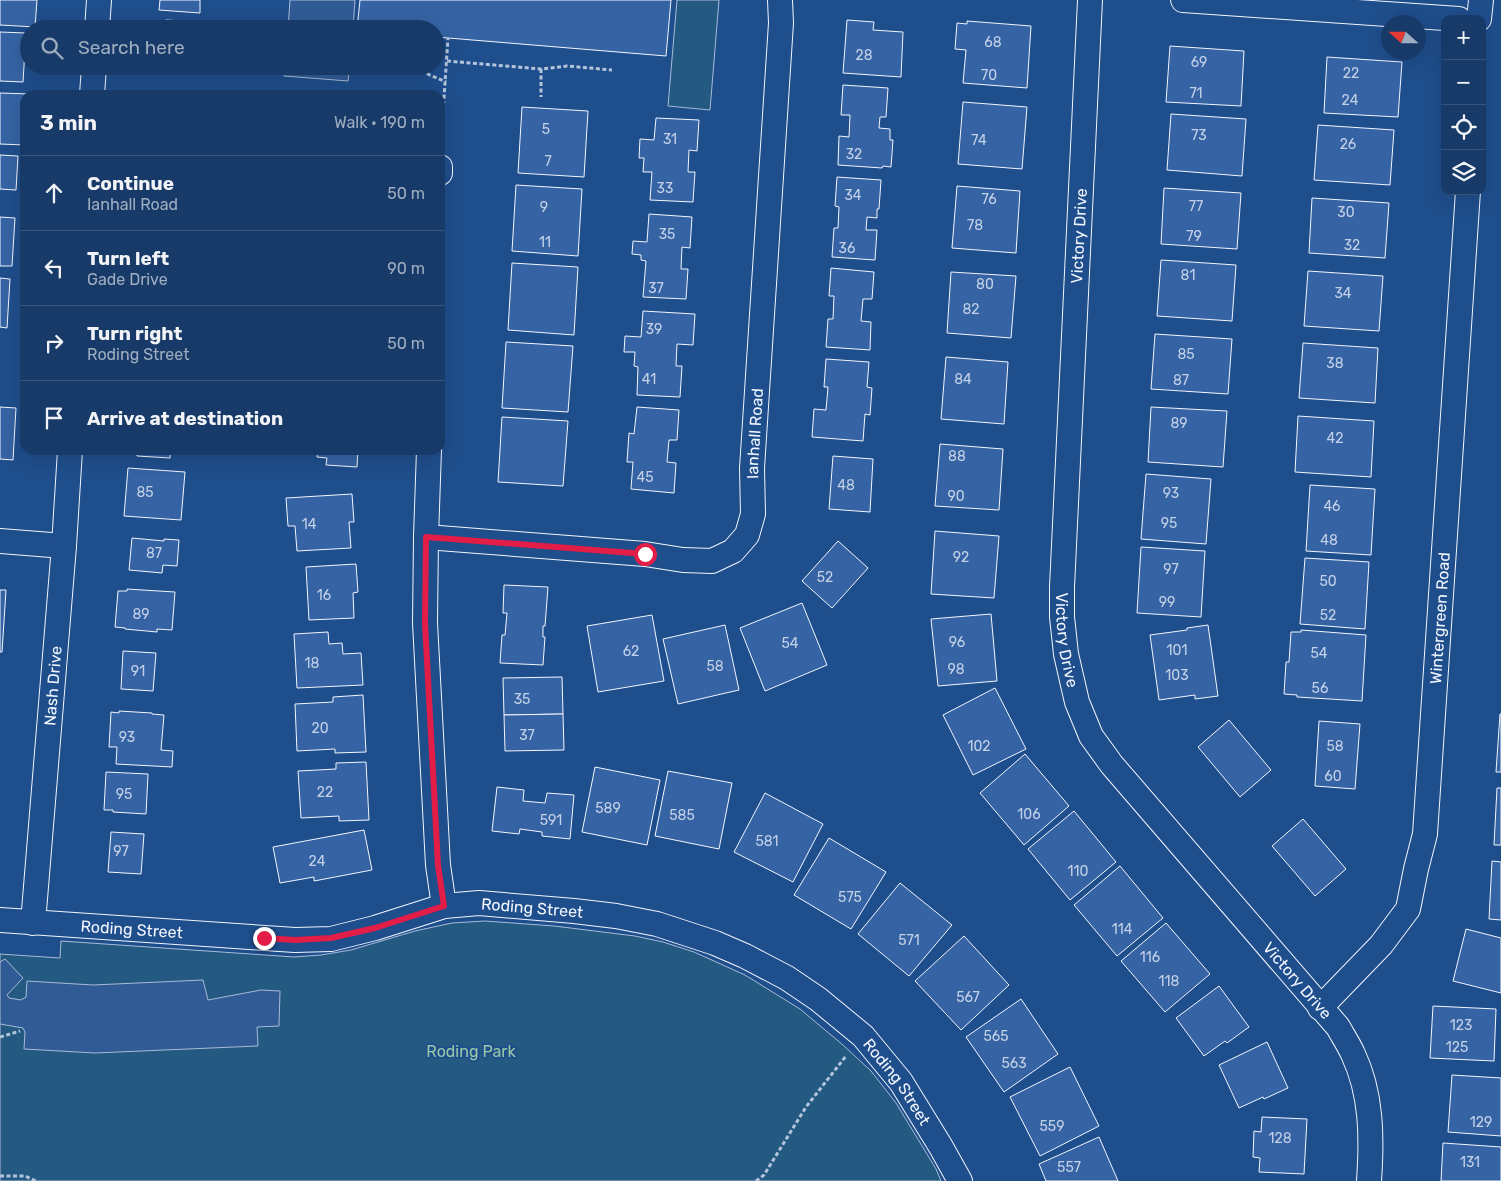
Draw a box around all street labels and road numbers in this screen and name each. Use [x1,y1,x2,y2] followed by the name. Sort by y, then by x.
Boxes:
[1067,188,1091,284] street label: Victory Drive
[742,387,767,479] street label: Ianhall Road
[1426,551,1453,685] street label: Wintergreen Road
[1052,593,1083,689] street label: Victory Drive
[40,645,65,727] street label: Nash Drive
[480,894,584,922] street label: Roding Street
[80,916,183,942] street label: Roding Street
[1259,938,1336,1023] street label: Victory Drive
[859,1035,935,1128] street label: Roding Street

